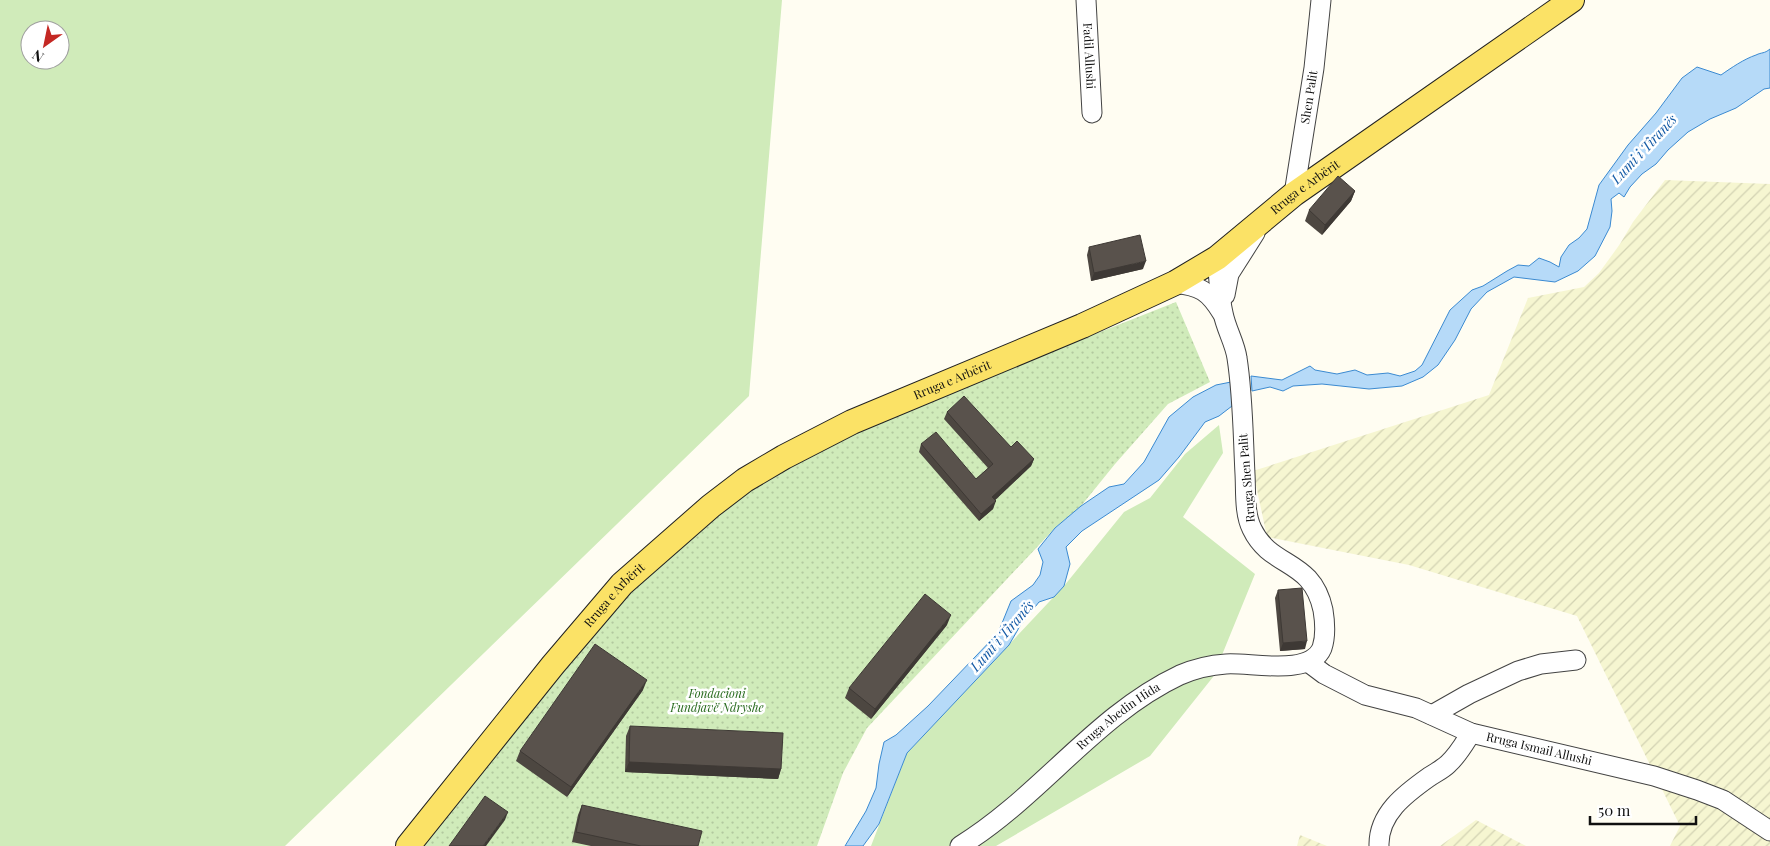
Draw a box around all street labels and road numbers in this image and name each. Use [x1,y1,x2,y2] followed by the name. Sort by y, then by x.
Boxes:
[1080,22,1100,90] street label: Fadil Allushi
[1296,68,1321,125] street label: Shen Palit
[1267,155,1343,217] street label: Rruga e Arbërit
[911,356,994,402] street label: Rruga e Arbërit
[1234,432,1258,523] street label: Rruga Shen Palit
[580,558,648,630] street label: Rruga e Arbërit
[1073,678,1163,753] street label: Rruga Abedin Hida
[1485,728,1594,768] street label: Rruga Ismail Allushi

